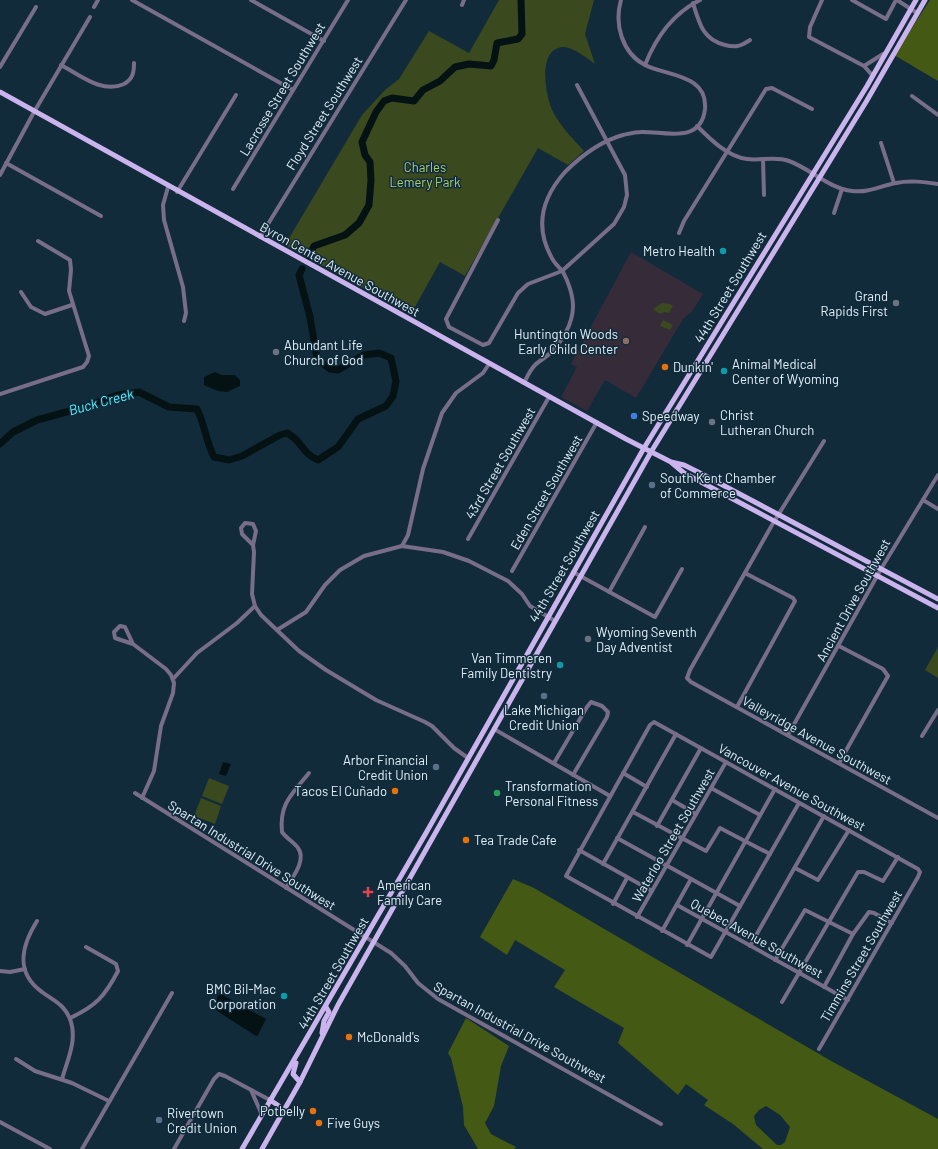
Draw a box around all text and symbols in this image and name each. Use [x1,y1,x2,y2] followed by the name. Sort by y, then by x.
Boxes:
[236,19,328,159] street label: Lacrosse Street Southwest
[283,53,365,173] street label: Floyd Street Southwest
[389,159,461,190] park label: Charles Lemery Park
[257,218,423,320] street label: Byron Center Avenue Southwest
[690,228,770,346] street label: 44th Street Southwest
[643,243,715,259] place label: Metro Health
[718,246,728,256] marker: Metro Health
[821,288,888,319] place label: Grand Rapids First
[891,298,901,308] marker: Grand Rapids First
[514,326,618,357] place label: Huntington Woods Early Child Center
[621,336,631,346] marker: Huntington Woods Early Child Center
[284,337,363,368] place label: Abundant Life Church of God
[271,347,281,357] marker: Abundant Life Church of God
[732,356,839,387] place label: Animal Medical Center of Wyoming
[673,359,713,375] place label: Dunkin'
[660,362,670,372] marker: Dunkin'
[719,366,729,376] marker: Animal Medical Center of Wyoming
[67,385,135,418] water label: Buck Creek
[461,404,539,522] street label: 43rd Street Southwest
[720,407,814,438] place label: Christ Lutheran Church
[642,408,699,424] place label: Speedway
[629,411,639,421] marker: Speedway
[707,417,717,427] marker: Christ Lutheran Church
[507,432,585,552] street label: Eden Street Southwest
[660,470,776,501] place label: South Kent Chamber of Commerce
[647,480,657,490] marker: South Kent Chamber of Commerce
[525,507,603,625] street label: 44th Street Southwest
[813,536,893,664] street label: Ancient Drive Southwest
[596,624,697,655] place label: Wyoming Seventh Day Adventist
[583,634,593,644] marker: Wyoming Seventh Day Adventist
[461,650,552,681] place label: Van Timmeren Family Dentistry
[555,660,565,670] marker: Van Timmeren Family Dentistry
[539,691,549,701] marker: Lake Michigan Credit Union
[740,692,894,788] street label: Valleyridge Avenue Southwest
[504,702,584,733] place label: Lake Michigan Credit Union
[716,740,868,834] street label: Vancouver Avenue Southwest
[343,752,428,783] place label: Arbor Financial Credit Union
[431,762,441,772] marker: Arbor Financial Credit Union
[628,765,718,905] street label: Waterloo Street Southwest
[505,778,598,809] place label: Transformation Personal Fitness
[294,783,387,799] place label: Tacos El Cuñado
[390,786,400,796] marker: Tacos El Cuñado
[492,788,502,798] marker: Transformation Personal Fitness
[165,797,339,913] street label: Spartan Industrial Drive Southwest
[474,832,557,848] place label: Tea Trade Cafe
[461,835,471,845] marker: Tea Trade Cafe
[377,877,442,908] place label: American Family Care
[362,886,374,898] marker: American Family Care
[817,887,905,1025] street label: Timmins Street Southwest
[688,895,826,981] street label: Quebec Avenue Southwest
[294,914,372,1032] street label: 44th Street Southwest
[431,978,609,1086] street label: Spartan Industrial Drive Southwest
[206,981,276,1012] place label: BMC Bil-Mac Corporation
[279,991,289,1001] marker: BMC Bil-Mac Corporation
[357,1029,420,1045] place label: McDonald's
[344,1032,354,1042] marker: McDonald's
[260,1103,305,1119] place label: Potbelly
[167,1105,237,1136] place label: Rivertown Credit Union
[308,1106,318,1116] marker: Potbelly
[154,1115,164,1125] marker: Rivertown Credit Union
[327,1115,380,1131] place label: Five Guys
[314,1118,324,1128] marker: Five Guys

